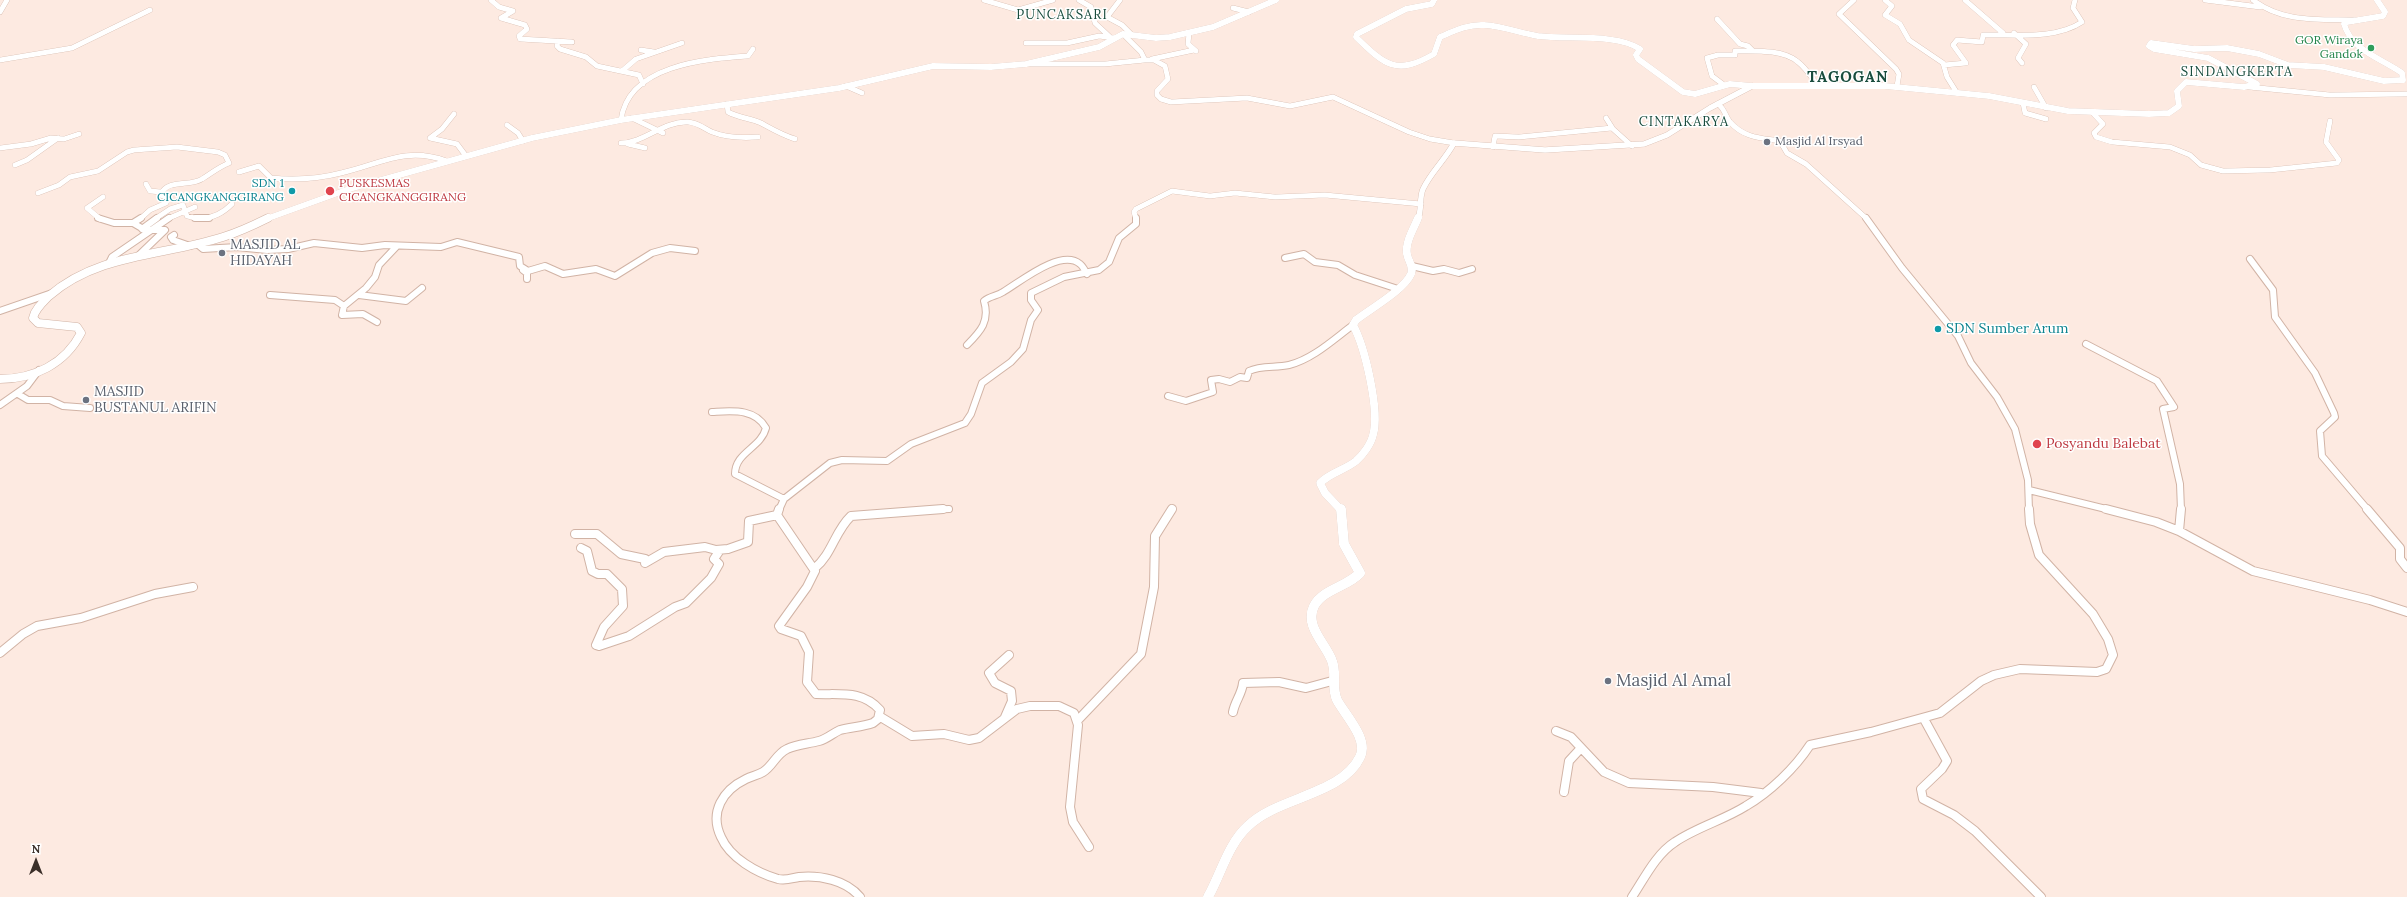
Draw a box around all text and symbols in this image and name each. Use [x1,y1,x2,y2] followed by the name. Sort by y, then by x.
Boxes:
[1016,7,1108,23] district label: PUNCAKSARI
[2295,34,2363,62] place label: GOR Wiraya Gandok
[2366,43,2376,53] marker: GOR Wiraya Gandok
[2181,64,2293,80] district label: SINDANGKERTA
[1807,69,1889,87] district label: TAGOGAN
[1639,114,1729,130] district label: CINTAKARYA
[1775,135,1863,149] place label: Masjid Al Irsyad
[1762,137,1772,147] marker: Masjid Al Irsyad
[157,177,284,205] place label: SDN 1 CICANGKANGGIRANG
[339,177,466,205] place label: PUSKESMAS CICANGKANGGIRANG
[324,185,336,197] marker: PUSKESMAS CICANGKANGGIRANG
[287,186,297,196] marker: SDN 1 CICANGKANGGIRANG
[230,237,300,270] place label: MASJID AL HIDAYAH
[217,248,227,258] marker: MASJID AL HIDAYAH
[1946,321,2068,337] place label: SDN Sumber Arum
[1933,324,1943,334] marker: SDN Sumber Arum
[94,384,217,416] place label: MASJID BUSTANUL ARIFIN
[81,395,91,405] marker: MASJID BUSTANUL ARIFIN
[2046,436,2161,452] place label: Posyandu Balebat
[2031,438,2043,450] marker: Posyandu Balebat
[1616,671,1731,691] place label: Masjid Al Amal
[1603,676,1613,686] marker: Masjid Al Amal
[16,841,56,881] north arrow
[32,842,40,856] text: N

